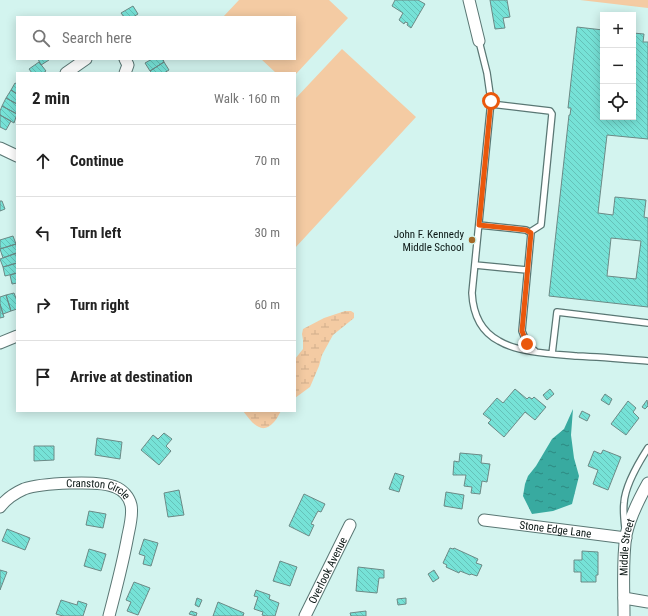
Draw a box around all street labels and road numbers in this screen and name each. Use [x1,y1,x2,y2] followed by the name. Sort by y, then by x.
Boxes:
[66,476,133,502] street label: Cranston Circle
[617,517,637,576] street label: Middle Street
[519,518,592,540] street label: Stone Edge Lane
[306,535,350,606] street label: Overlook Avenue

